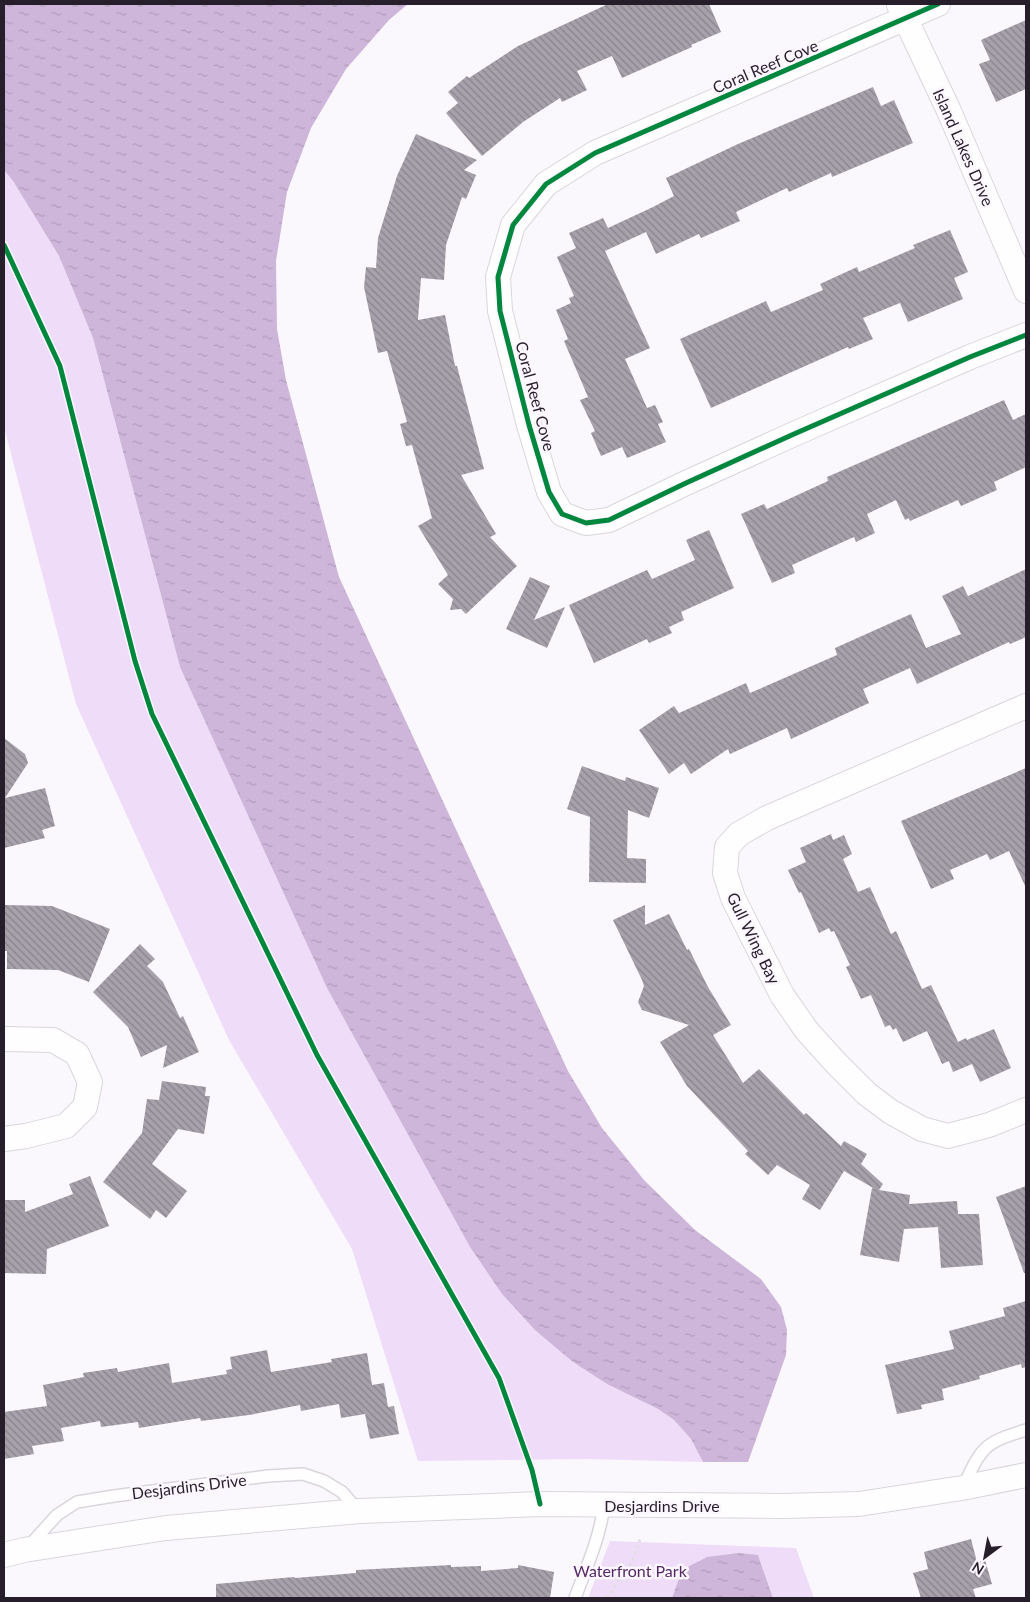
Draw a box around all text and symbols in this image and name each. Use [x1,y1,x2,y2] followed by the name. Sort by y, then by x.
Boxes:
[709,35,821,97] street label: Coral Reef Cove
[930,85,998,209] street label: Island Lakes Drive
[512,339,560,453] street label: Coral Reef Cove
[724,889,785,988] street label: Gull Wing Bay
[130,1470,248,1502] street label: Desjardins Drive
[604,1496,720,1515] street label: Desjardins Drive
[960,1532,1010,1582] north arrow
[969,1558,987,1579] text: N
[573,1561,688,1580] park label: Waterfront Park

